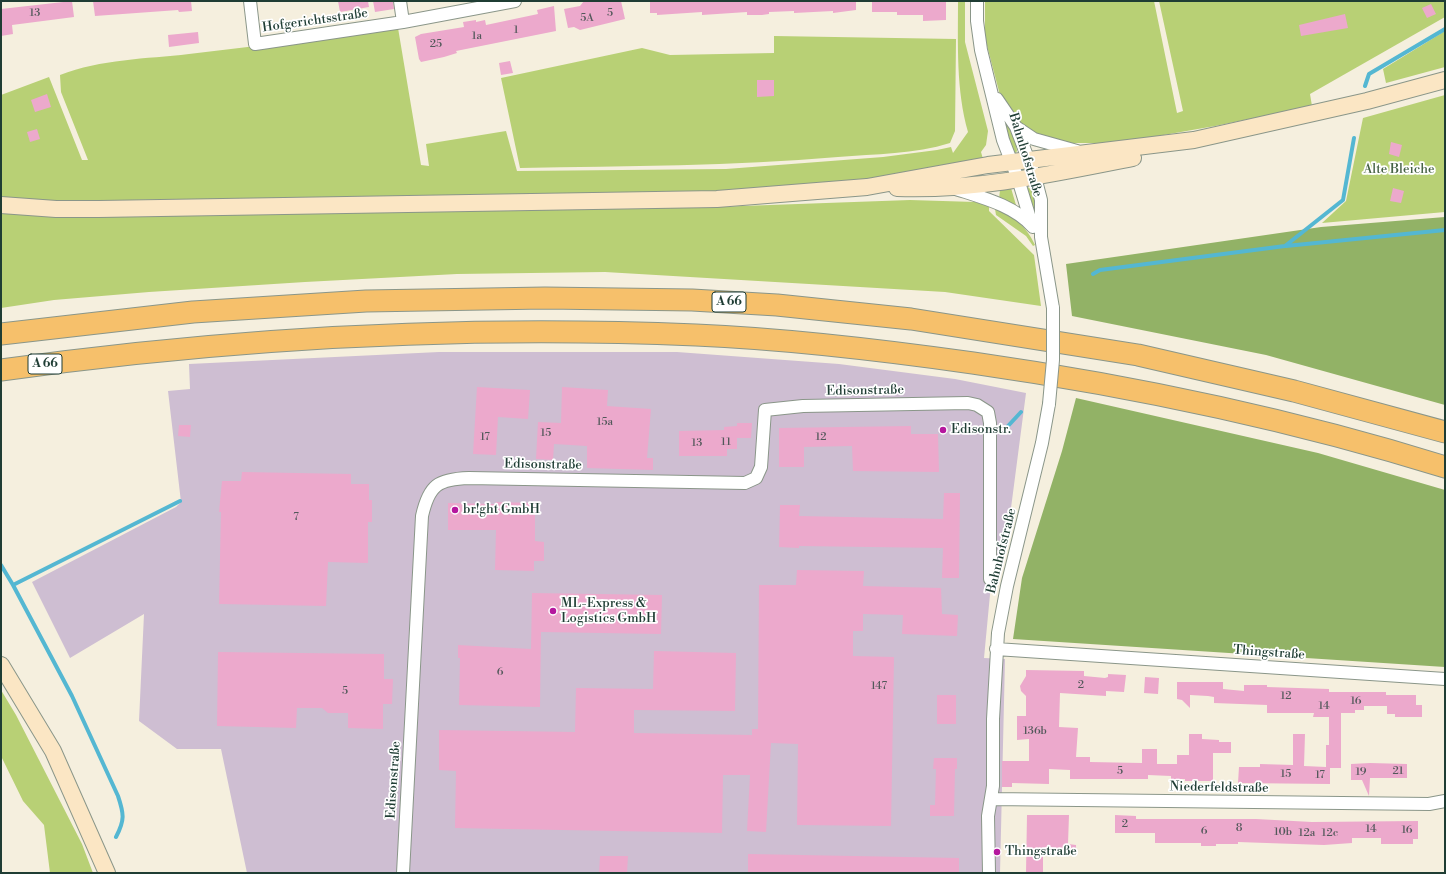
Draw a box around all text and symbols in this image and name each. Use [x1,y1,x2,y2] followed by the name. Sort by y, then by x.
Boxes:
[30,6,40,20] house number: 13
[261,6,369,36] street label: Hofgerichtsstraße
[607,6,613,20] house number: 5
[580,11,594,25] house number: 5A
[514,23,518,37] house number: 1
[472,29,482,43] house number: 1a
[430,37,442,51] house number: 25
[1005,111,1045,199] street label: Bahnhofstraße
[1363,162,1435,178] park label: Alte Bleiche
[712,292,746,312] road number: A 66
[28,354,62,374] road number: A 66
[826,383,904,399] street label: Edisonstraße
[597,415,613,429] house number: 15a
[951,422,1011,438] place label: Edisonstr.
[938,425,948,435] marker: Edisonstr.
[541,426,551,440] house number: 15
[480,430,490,444] house number: 17
[815,430,827,444] house number: 12
[721,435,731,449] house number: 11
[692,436,702,450] house number: 13
[504,457,582,473] street label: Edisonstraße
[463,502,540,518] place label: br!ght GmbH
[450,505,460,515] marker: br!ght GmbH
[984,507,1020,595] street label: Bahnhofstraße
[293,510,299,524] house number: 7
[561,596,656,627] place label: ML-Express & Logistics GmbH
[548,606,558,616] marker: ML-Express & Logistics GmbH
[1233,643,1305,663] street label: Thingstraße
[497,665,503,679] house number: 6
[1078,678,1084,692] house number: 2
[871,679,887,693] house number: 147
[342,684,348,698] house number: 5
[1280,689,1292,703] house number: 12
[1350,694,1362,708] house number: 16
[1319,699,1329,713] house number: 14
[1023,724,1047,738] house number: 136b
[384,741,404,819] street label: Edisonstraße
[1117,764,1123,778] house number: 5
[1392,764,1404,778] house number: 21
[1355,765,1367,779] house number: 19
[1281,767,1291,781] house number: 15
[1315,768,1325,782] house number: 17
[1169,779,1269,797] street label: Niederfeldstraße
[1122,817,1128,831] house number: 2
[1236,821,1242,835] house number: 8
[1366,822,1376,836] house number: 14
[1401,823,1413,837] house number: 16
[1201,824,1207,838] house number: 6
[1274,825,1292,839] house number: 10b
[1299,826,1315,840] house number: 12a
[1322,826,1338,840] house number: 12c
[1005,844,1077,860] place label: Thingstraße
[992,847,1002,857] marker: Thingstraße

